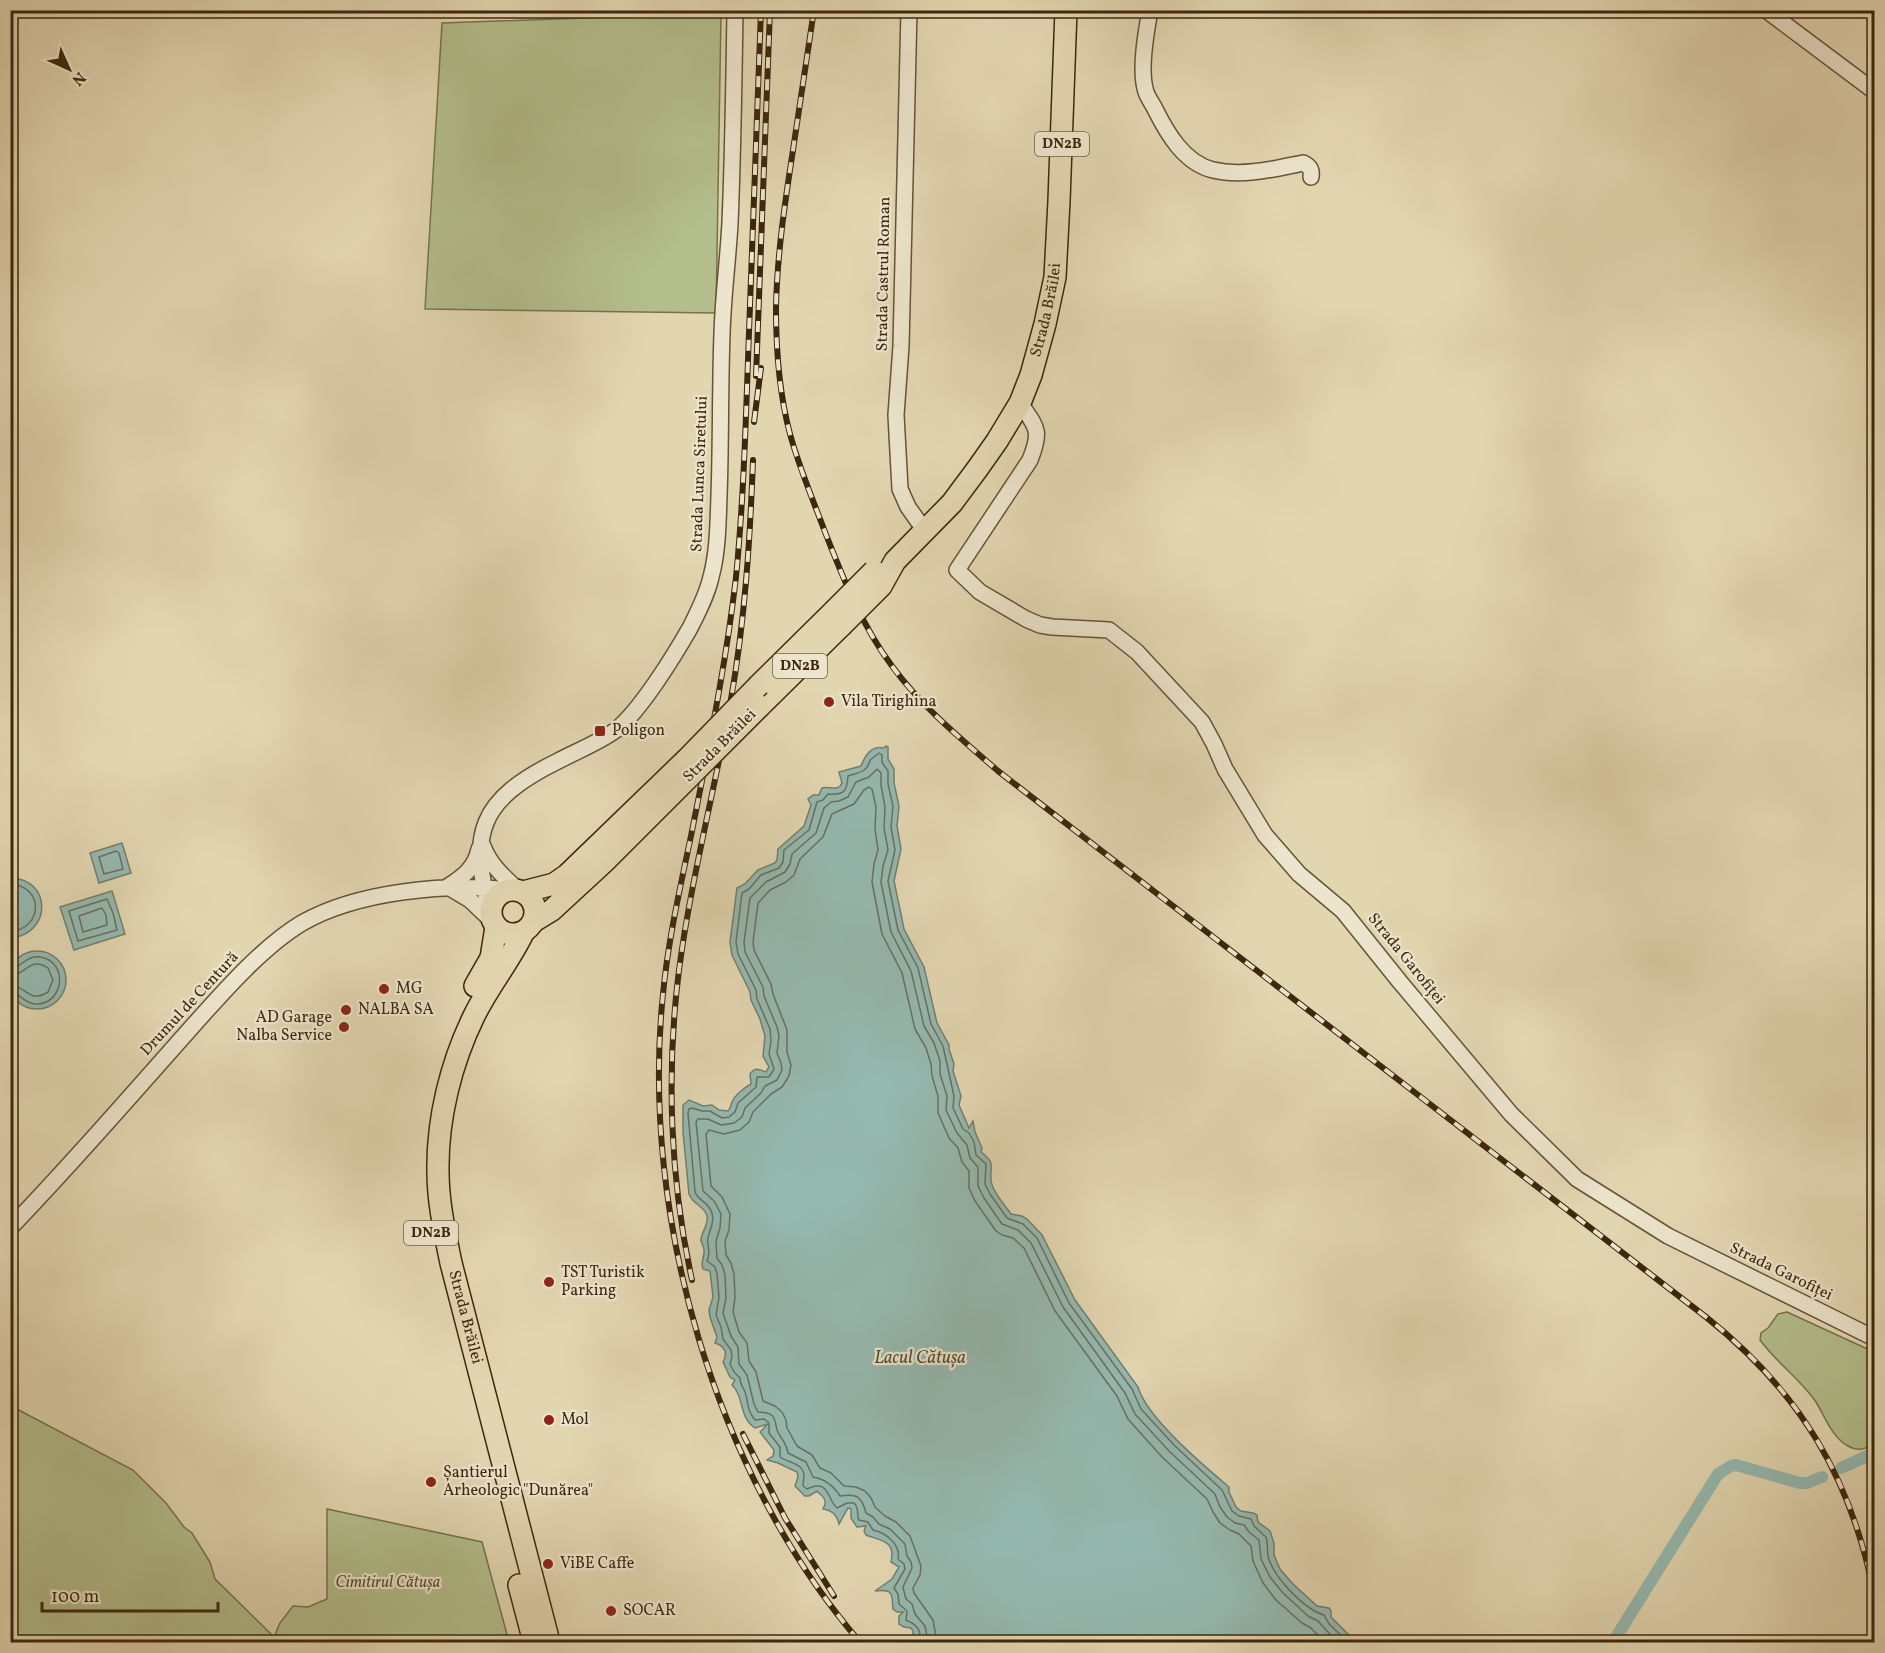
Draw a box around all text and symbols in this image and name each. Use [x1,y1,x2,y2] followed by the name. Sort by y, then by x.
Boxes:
[39,39,99,99] north arrow
[66,66,90,90] text: N
[1035,132,1089,156] road number: DN2B
[872,196,896,352] street label: Strada Castrul Roman
[1025,262,1067,360] street label: Strada Brăilei
[686,395,714,553] street label: Strada Lunca Siretului
[773,654,827,678] road number: DN2B
[841,691,936,713] place label: Vila Tirighina
[822,695,836,709] marker: Vila Tirighina
[678,704,762,788] street label: Strada Brăilei
[612,720,665,742] place label: Poligon
[593,724,607,738] marker: Poligon
[1362,909,1450,1010] street label: Strada Garofiței
[136,947,244,1061] street label: Drumul de Centură
[396,978,423,1000] place label: MG
[377,982,391,996] marker: MG
[358,999,434,1021] place label: NALBA SA
[339,1003,353,1017] marker: NALBA SA
[236,1007,332,1047] place label: AD Garage Nalba Service
[337,1020,351,1034] marker: AD Garage Nalba Service
[404,1221,458,1245] road number: DN2B
[1726,1238,1836,1307] street label: Strada Garofiței
[561,1262,645,1302] place label: TST Turistik Parking
[442,1268,488,1367] street label: Strada Brăilei
[542,1275,556,1289] marker: TST Turistik Parking
[874,1346,966,1371] water label: Lacul Cătușa
[561,1409,589,1431] place label: Mol
[542,1413,556,1427] marker: Mol
[443,1462,593,1502] place label: Șantierul Arheologic "Dunărea"
[424,1475,438,1489] marker: Șantierul Arheologic "Dunărea"
[560,1553,634,1575] place label: ViBE Caffe
[541,1557,555,1571] marker: ViBE Caffe
[336,1572,441,1594] park label: Cimitirul Cătușa
[42,1575,218,1613] scale bar
[51,1585,100,1610] text: 100 m
[623,1600,676,1622] place label: SOCAR
[604,1604,618,1618] marker: SOCAR

